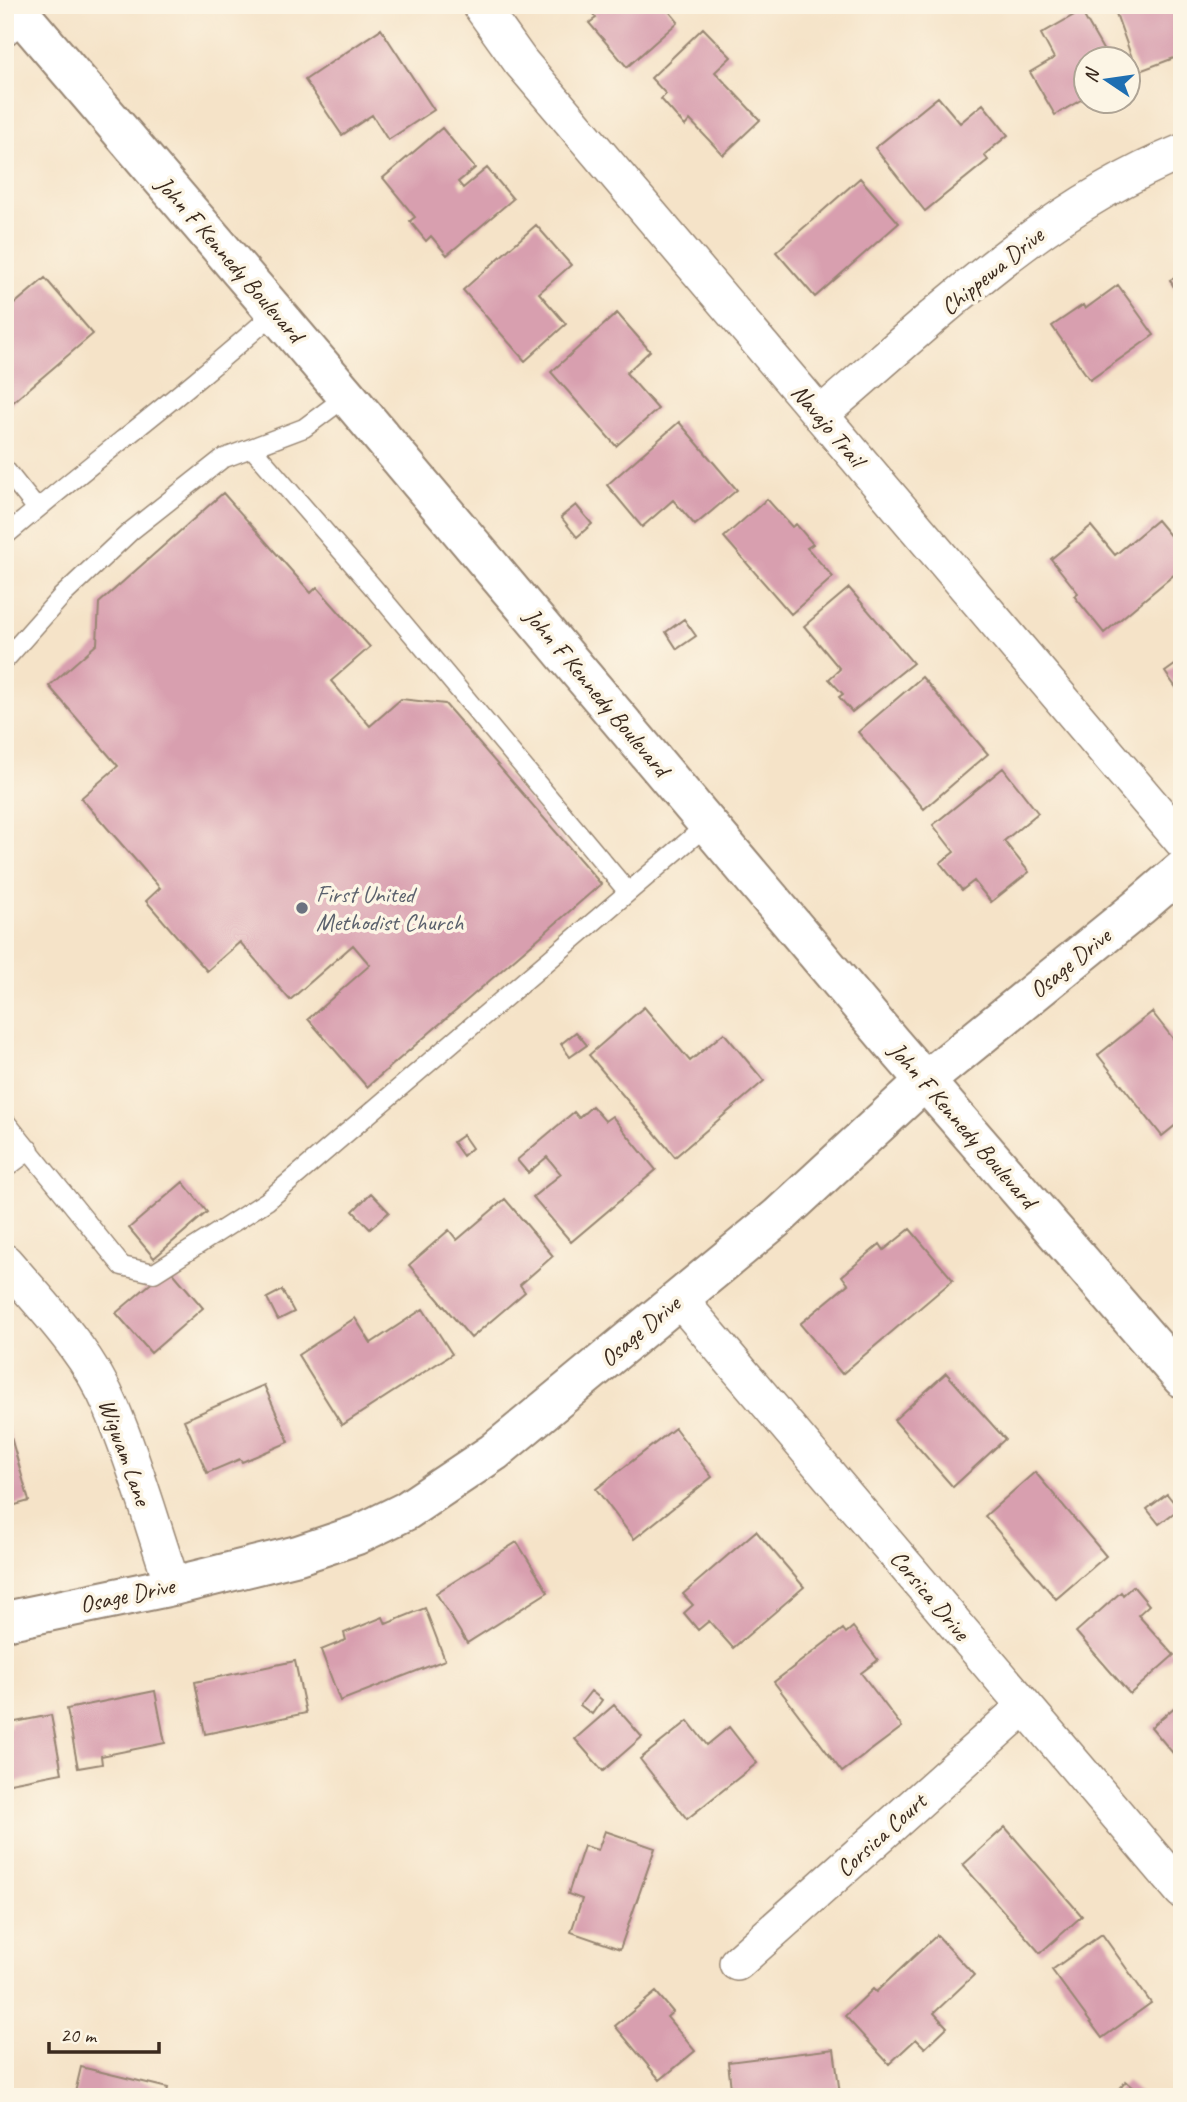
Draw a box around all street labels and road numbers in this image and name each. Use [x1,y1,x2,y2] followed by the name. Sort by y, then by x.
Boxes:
[149,169,313,351] street label: John F Kennedy Boulevard
[934,219,1051,322] street label: Chippewa Drive
[785,378,874,475] street label: Navajo Trail
[517,601,678,785] street label: John F Kennedy Boulevard
[1023,920,1118,1005] street label: Osage Drive
[882,1035,1046,1217] street label: John F Kennedy Boulevard
[594,1287,688,1373] street label: Osage Drive
[92,1395,159,1511] street label: Wigwam Lane
[884,1544,978,1648] street label: Corsica Drive
[77,1570,179,1620] street label: Osage Drive
[830,1785,934,1883] street label: Corsica Court

